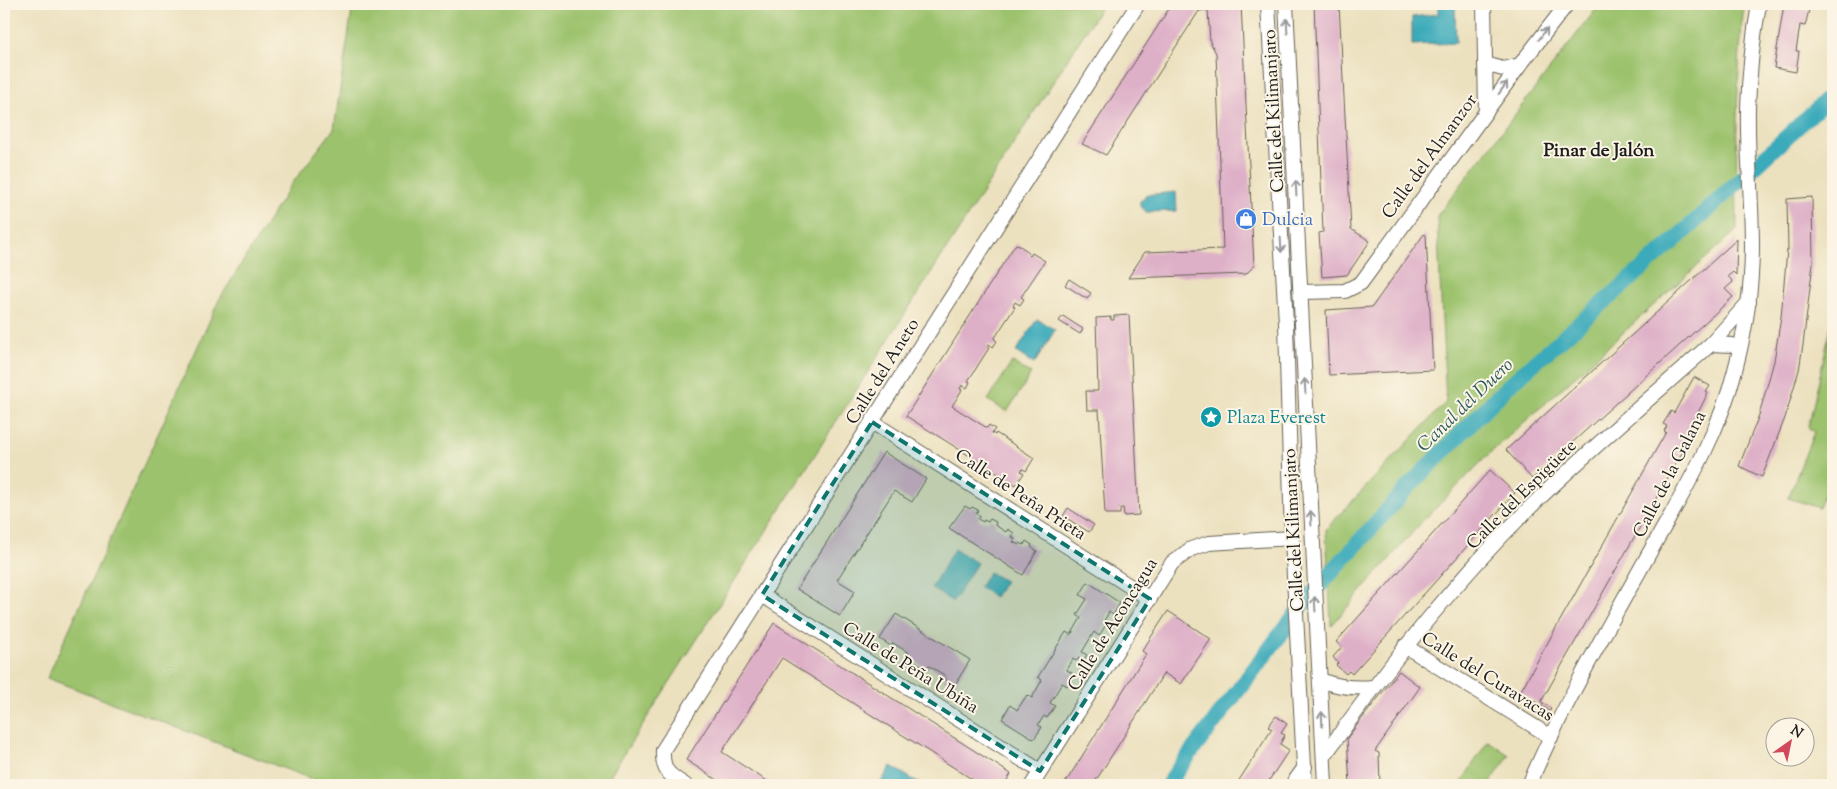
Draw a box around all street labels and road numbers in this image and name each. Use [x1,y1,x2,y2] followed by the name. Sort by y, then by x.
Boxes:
[1258,29,1292,193] street label: Calle del Kilimanjaro
[1376,89,1485,225] street label: Calle del Almanzor
[841,314,927,430] street label: Calle del Aneto
[1628,407,1714,543] street label: Calle de la Galana
[1461,434,1583,556] street label: Calle del Espigüete
[949,443,1091,548] street label: Calle de Peña Prieta
[1278,448,1312,612] street label: Calle del Kilimanjaro
[1062,553,1165,697] street label: Calle de Aconcagua
[837,616,983,721] street label: Calle de Peña Ubiña
[1416,626,1558,729] street label: Calle del Curavacas

